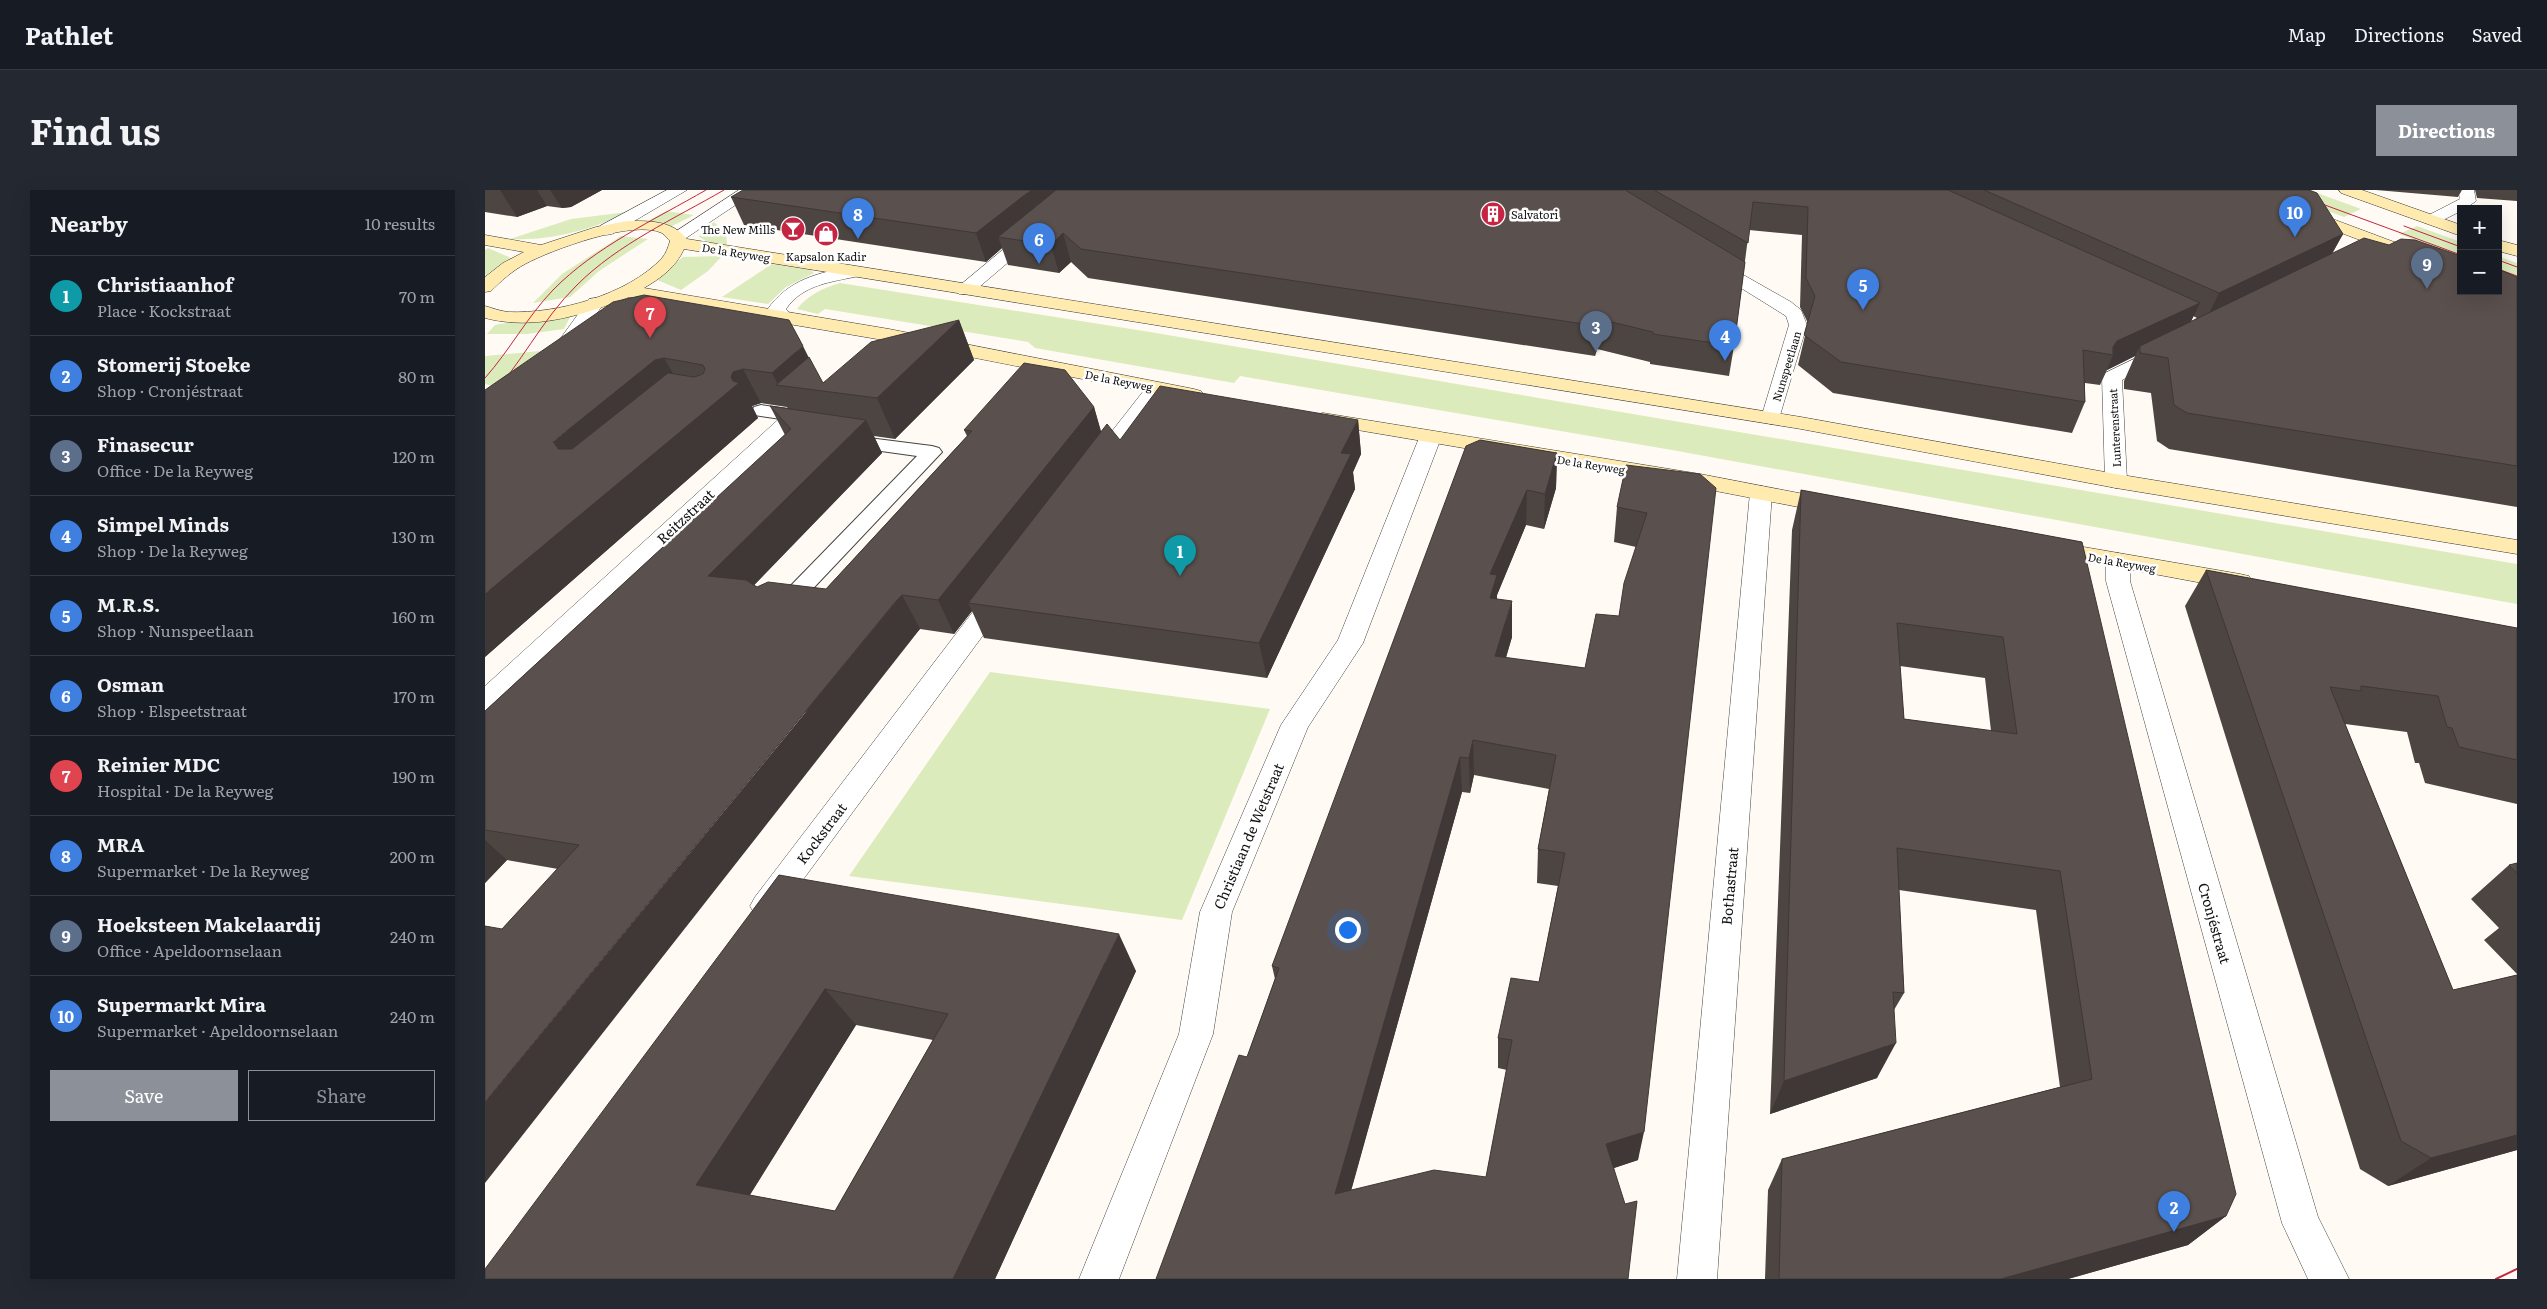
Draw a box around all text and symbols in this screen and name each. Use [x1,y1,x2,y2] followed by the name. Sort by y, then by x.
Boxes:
[25,17,113,52] text: Pathlet
[2288,21,2326,48] text: Map
[2354,21,2444,48] text: Directions
[2472,21,2522,48] text: Saved
[30,104,160,156] text: Find us
[2376,105,2517,156] button: Directions
[2279,196,2311,237] pin: 10
[842,198,874,239] pin: 8
[1480,201,1506,227] building icon: Salvatori
[2457,205,2502,295] map controls
[2457,205,2502,250] button: +
[1511,206,1559,222] place label: Salvatori
[50,207,128,238] text: Nearby
[365,211,435,235] text: 10 results
[780,216,806,242] bar icon: The New Mills
[701,221,775,237] place label: The New Mills
[813,221,839,247] shop icon: Kapsalon Kadir
[1023,223,1055,264] pin: 6
[701,239,772,265] street label: De la Reyweg
[786,248,867,264] place label: Kapsalon Kadir
[2411,248,2443,289] pin: 9
[2457,250,2502,295] button: −
[1847,269,1879,310] pin: 5
[97,270,233,298] text: Christiaanhof
[63,284,69,308] text: 1
[399,284,435,308] text: 70 m
[634,297,666,338] pin: 7
[97,298,231,322] text: Place · Kockstraat
[1580,311,1612,352] pin: 3
[1709,320,1741,361] pin: 4
[1768,329,1804,403] street label: Nunspeetlaan
[97,350,251,378] text: Stomerij Stoeke
[62,364,70,388] text: 2
[398,364,435,388] text: 80 m
[1084,366,1155,395] street label: De la Reyweg
[97,378,243,402] text: Shop · Cronjéstraat
[2104,388,2124,468] street label: Lunterenstraat
[97,430,194,458] text: Finasecur
[62,444,70,468] text: 3
[392,444,435,468] text: 120 m
[1556,451,1627,477] street label: De la Reyweg
[97,458,253,482] text: Office · De la Reyweg
[652,484,718,548] street label: Reitzstraat
[97,510,229,538] text: Simpel Minds
[61,524,71,548] text: 4
[392,524,435,548] text: 130 m
[1164,535,1196,576] pin: 1
[97,538,248,562] text: Shop · De la Reyweg
[2087,548,2158,576] street label: De la Reyweg
[97,590,160,618] text: M.R.S.
[62,604,70,628] text: 5
[392,604,435,628] text: 160 m
[97,618,254,642] text: Shop · Nunspeetlaan
[97,670,164,698] text: Osman
[61,684,71,708] text: 6
[393,684,435,708] text: 170 m
[97,698,247,722] text: Shop · Elspeetstraat
[97,750,220,778] text: Reinier MDC
[1208,760,1288,912] street label: Christiaan de Wetstraat
[62,764,70,788] text: 7
[392,764,435,788] text: 190 m
[97,778,273,802] text: Hospital · De la Reyweg
[791,798,851,868] street label: Kockstraat
[97,830,144,858] text: MRA
[61,844,71,868] text: 8
[390,844,435,868] text: 200 m
[1716,846,1742,926] street label: Bothastraat
[97,858,309,882] text: Supermarket · De la Reyweg
[2194,880,2236,966] street label: Cronjéstraat
[97,910,321,938] text: Hoeksteen Makelaardij
[1335,917,1361,943] your location
[61,924,71,948] text: 9
[390,924,435,948] text: 240 m
[97,938,282,962] text: Office · Apeldoornselaan
[97,990,266,1018] text: Supermarkt Mira
[58,1004,74,1028] text: 10
[390,1004,435,1028] text: 240 m
[97,1018,338,1042] text: Supermarket · Apeldoornselaan
[50,1070,238,1121] button: Save
[248,1070,435,1121] button: Share
[2158,1191,2190,1232] pin: 2

